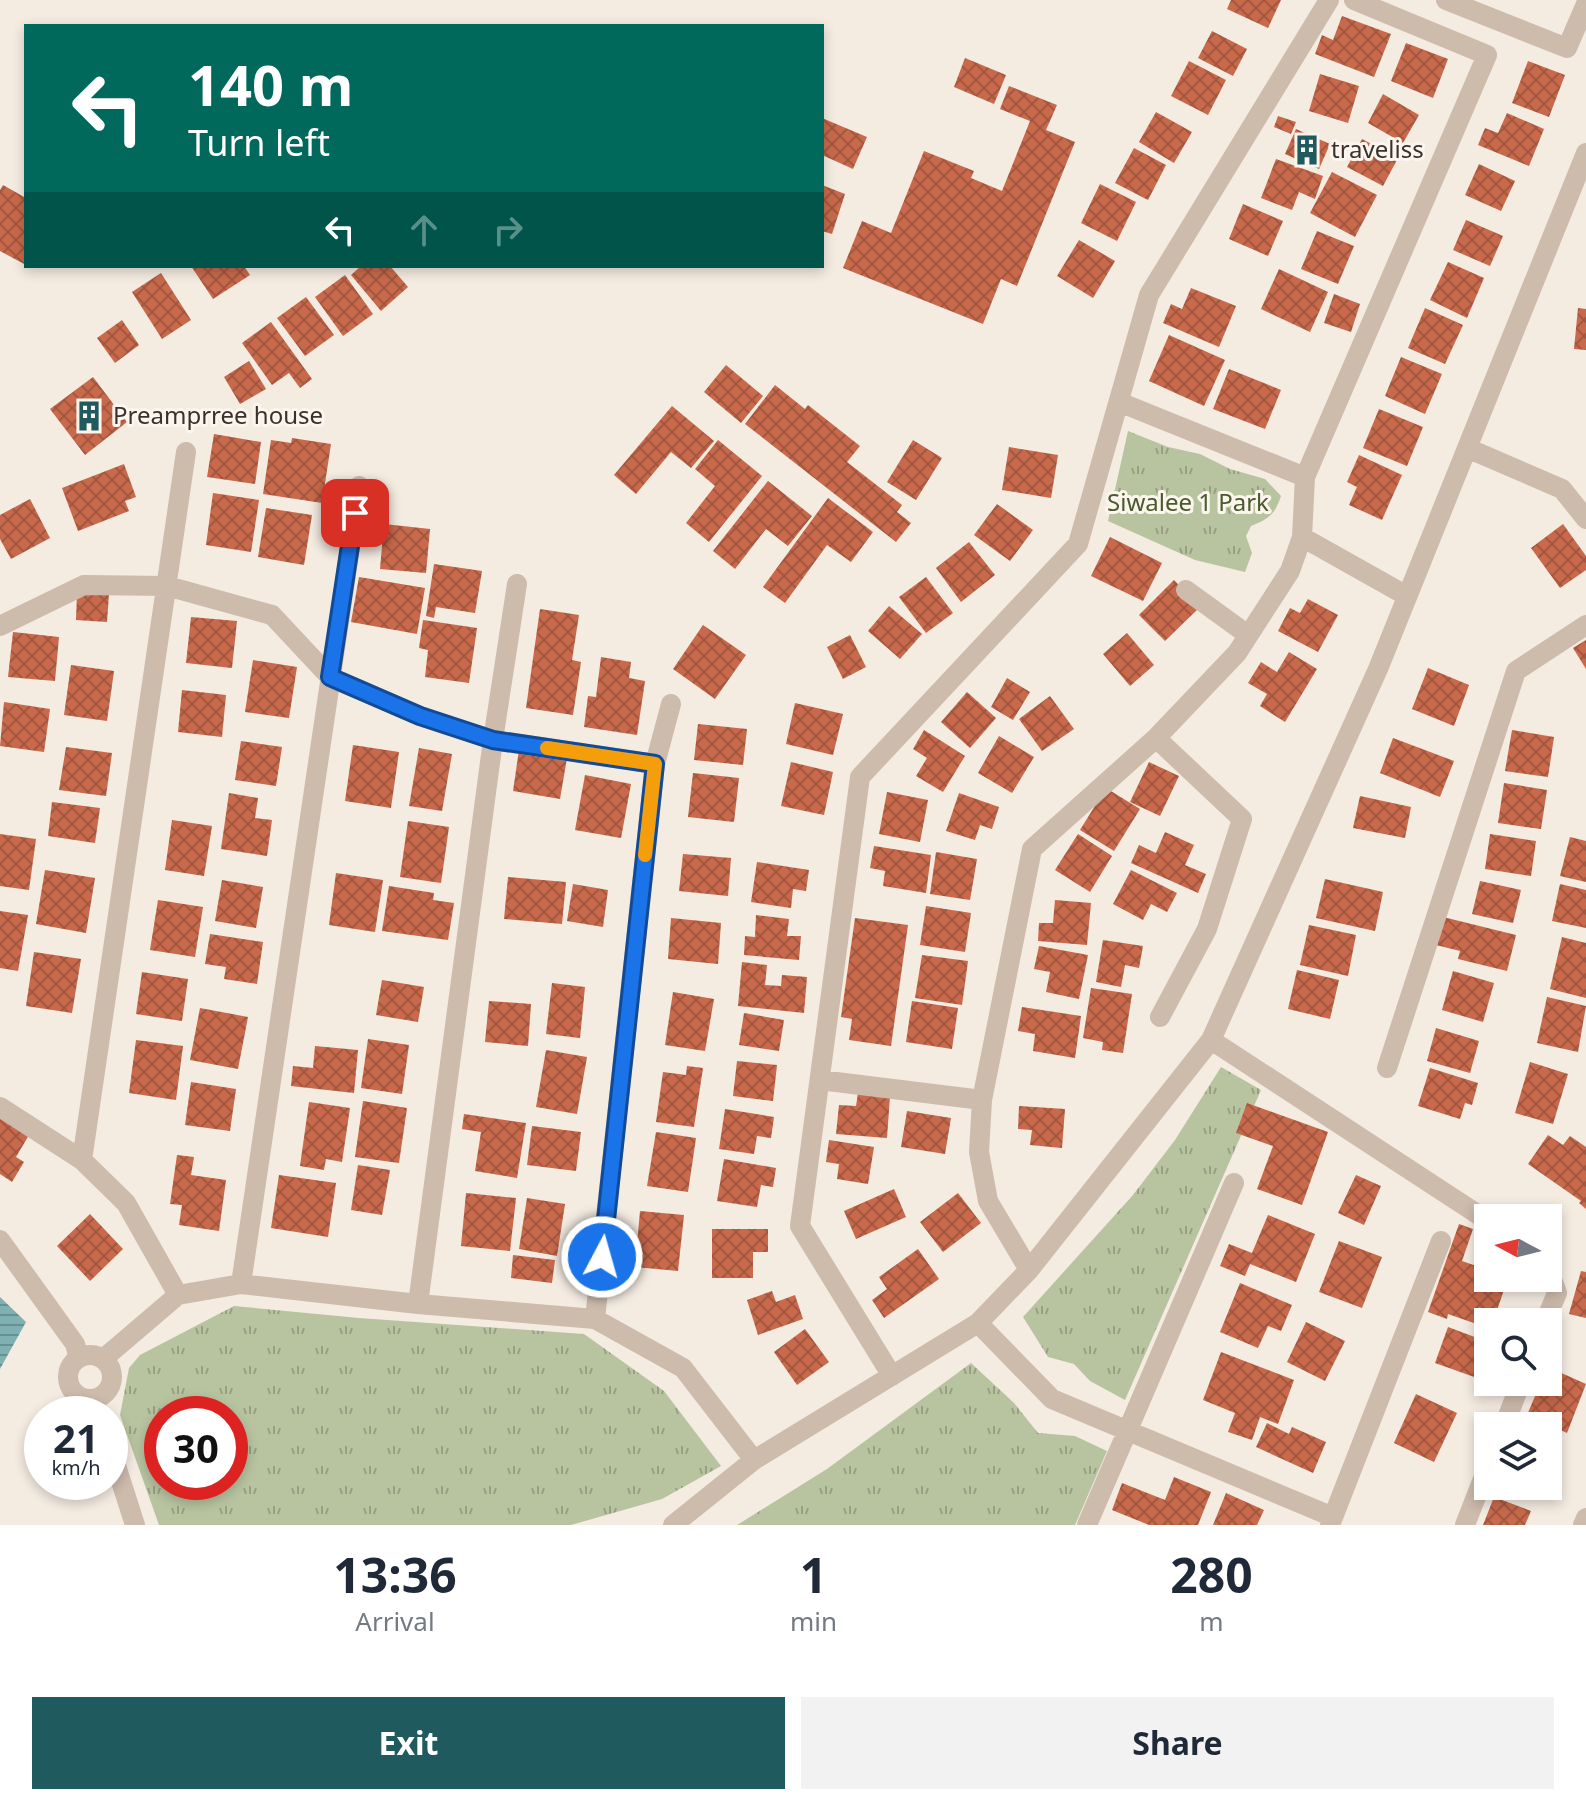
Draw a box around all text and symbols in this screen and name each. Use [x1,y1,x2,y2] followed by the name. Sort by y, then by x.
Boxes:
[188,46,353,122] text: 140 m
[56,56,160,160] icon: left
[188,118,330,167] text: Turn left
[1331,132,1424,165] place label: traveliss
[1290,133,1324,167] building icon: traveliss
[318,208,362,252] icon: left
[402,208,446,252] icon: ahead
[486,208,530,252] icon: right
[113,398,323,431] place label: Preamprree house
[72,399,106,433] building icon: Preamprree house
[321,479,389,547] pin
[1107,485,1269,518] park label: Siwalee 1 Park
[333,491,377,535] icon: arrive
[1474,1204,1562,1292] north arrow
[1474,1204,1562,1500] map controls
[560,1215,644,1299] position arrow
[1474,1308,1562,1396] button: search
[144,1396,248,1500] speed limit sign: 30
[53,1410,99,1465] text: 21
[1474,1412,1562,1500] button: layers
[51,1454,101,1481] text: km/h
[333,1542,457,1607] text: 13:36
[800,1542,827,1607] text: 1
[1170,1542,1253,1607] text: 280
[355,1603,435,1639] text: Arrival
[790,1603,837,1639] text: min
[1199,1603,1224,1639] text: m
[32,1697,785,1789] button: Exit
[801,1697,1554,1789] button: Share

